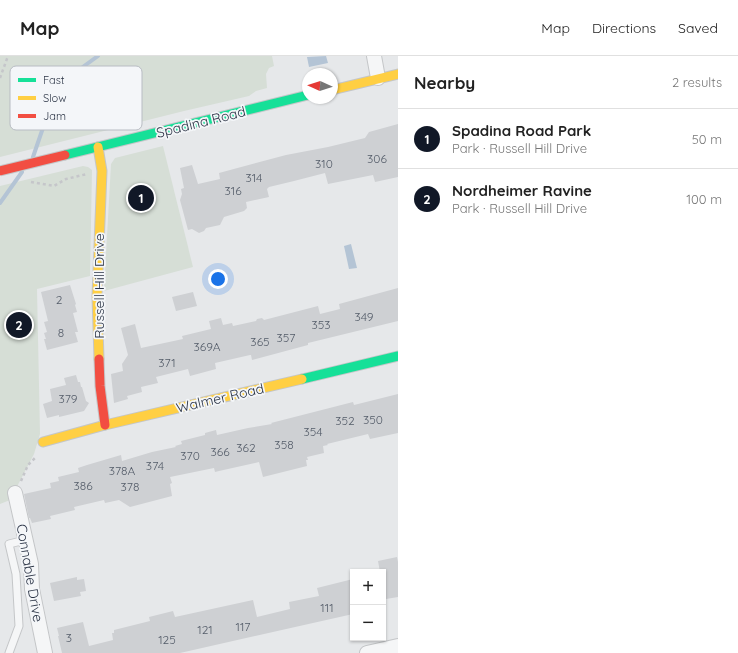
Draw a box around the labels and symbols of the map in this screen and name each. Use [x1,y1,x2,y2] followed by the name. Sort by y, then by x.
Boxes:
[10,66,142,130] legend
[302,68,338,104] north arrow
[43,73,65,87] text: Fast
[43,91,67,105] text: Slow
[154,102,248,142] street label: Spadina Road
[43,109,66,123] text: Jam
[367,151,387,166] house number: 306
[315,156,333,171] house number: 310
[246,170,262,185] house number: 314
[128,183,154,213] pin: 1
[224,183,242,198] house number: 316
[90,233,108,339] street label: Russell Hill Drive
[208,269,228,289] your location
[56,292,63,307] house number: 2
[354,309,374,324] house number: 349
[6,310,32,340] pin: 2
[311,317,331,332] house number: 353
[58,325,64,340] house number: 8
[277,330,295,345] house number: 357
[250,334,270,349] house number: 365
[193,339,221,354] house number: 369A
[158,355,176,370] house number: 371
[174,379,266,417] street label: Walmer Road
[58,391,78,406] house number: 379
[363,412,383,427] house number: 350
[335,413,355,428] house number: 352
[303,424,323,439] house number: 354
[274,437,294,452] house number: 358
[236,440,256,455] house number: 362
[210,444,230,459] house number: 366
[180,448,200,463] house number: 370
[146,458,164,473] house number: 374
[109,463,136,478] house number: 378A
[73,478,93,493] house number: 386
[121,479,139,494] house number: 378
[13,523,47,624] street label: Connable Drive
[320,600,334,615] house number: 111
[235,619,251,634] house number: 117
[197,622,213,637] house number: 121
[66,630,72,645] house number: 3
[158,632,176,647] house number: 125

